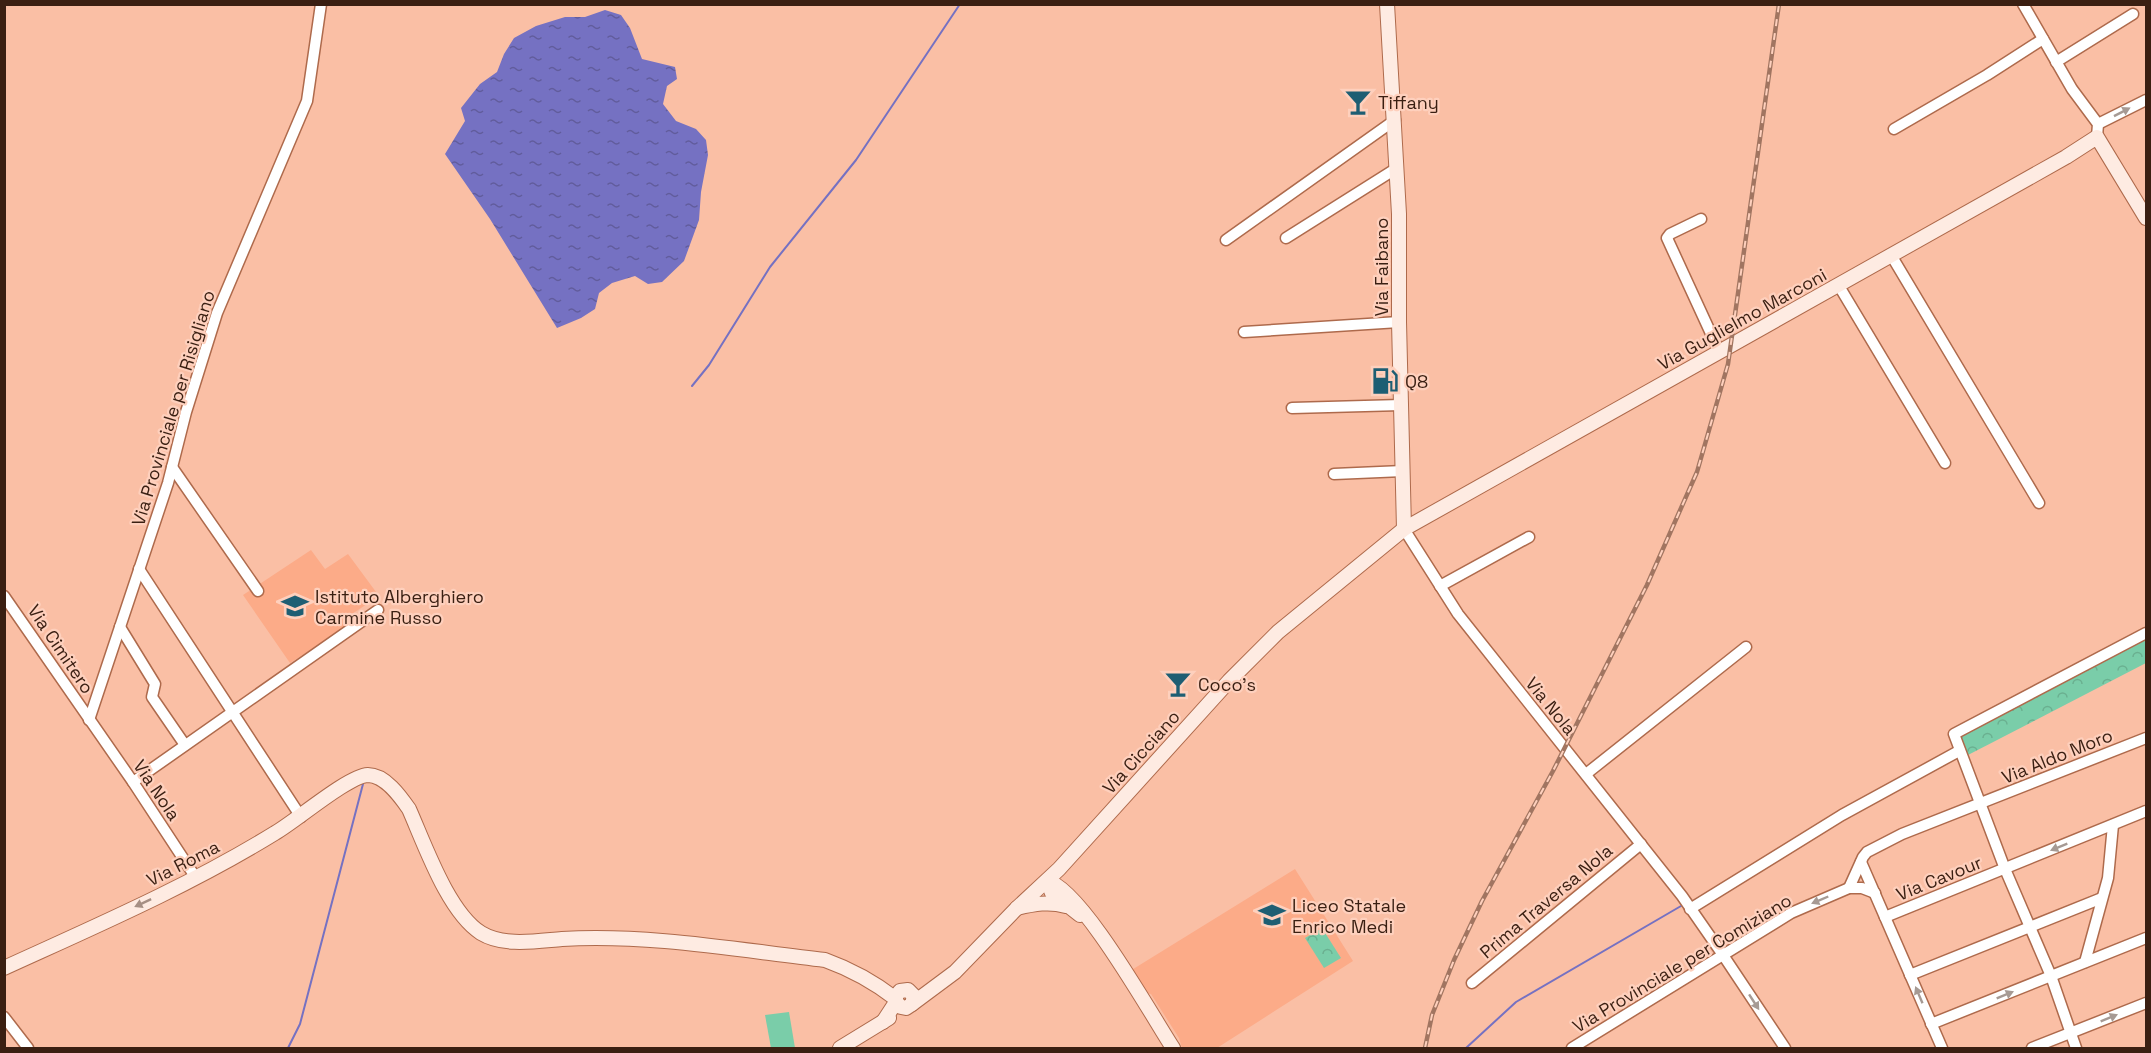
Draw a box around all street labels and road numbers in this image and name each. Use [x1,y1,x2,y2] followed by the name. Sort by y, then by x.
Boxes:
[1370,218,1393,316] street label: Via Faibano
[1653,263,1831,375] street label: Via Guglielmo Marconi
[126,287,220,529] street label: Via Provinciale per Risigliano
[23,600,99,698] street label: Via Cimitero
[1521,672,1581,740] street label: Via Nola
[1097,705,1185,799] street label: Via Cicciano
[1998,723,2116,789] street label: Via Aldo Moro
[128,755,186,825] street label: Via Nola
[143,835,223,891] street label: Via Roma
[1475,839,1617,963] street label: Prima Traversa Nola
[1893,850,1985,906] street label: Via Cavour
[1568,888,1796,1038] street label: Via Provinciale per Comiziano

